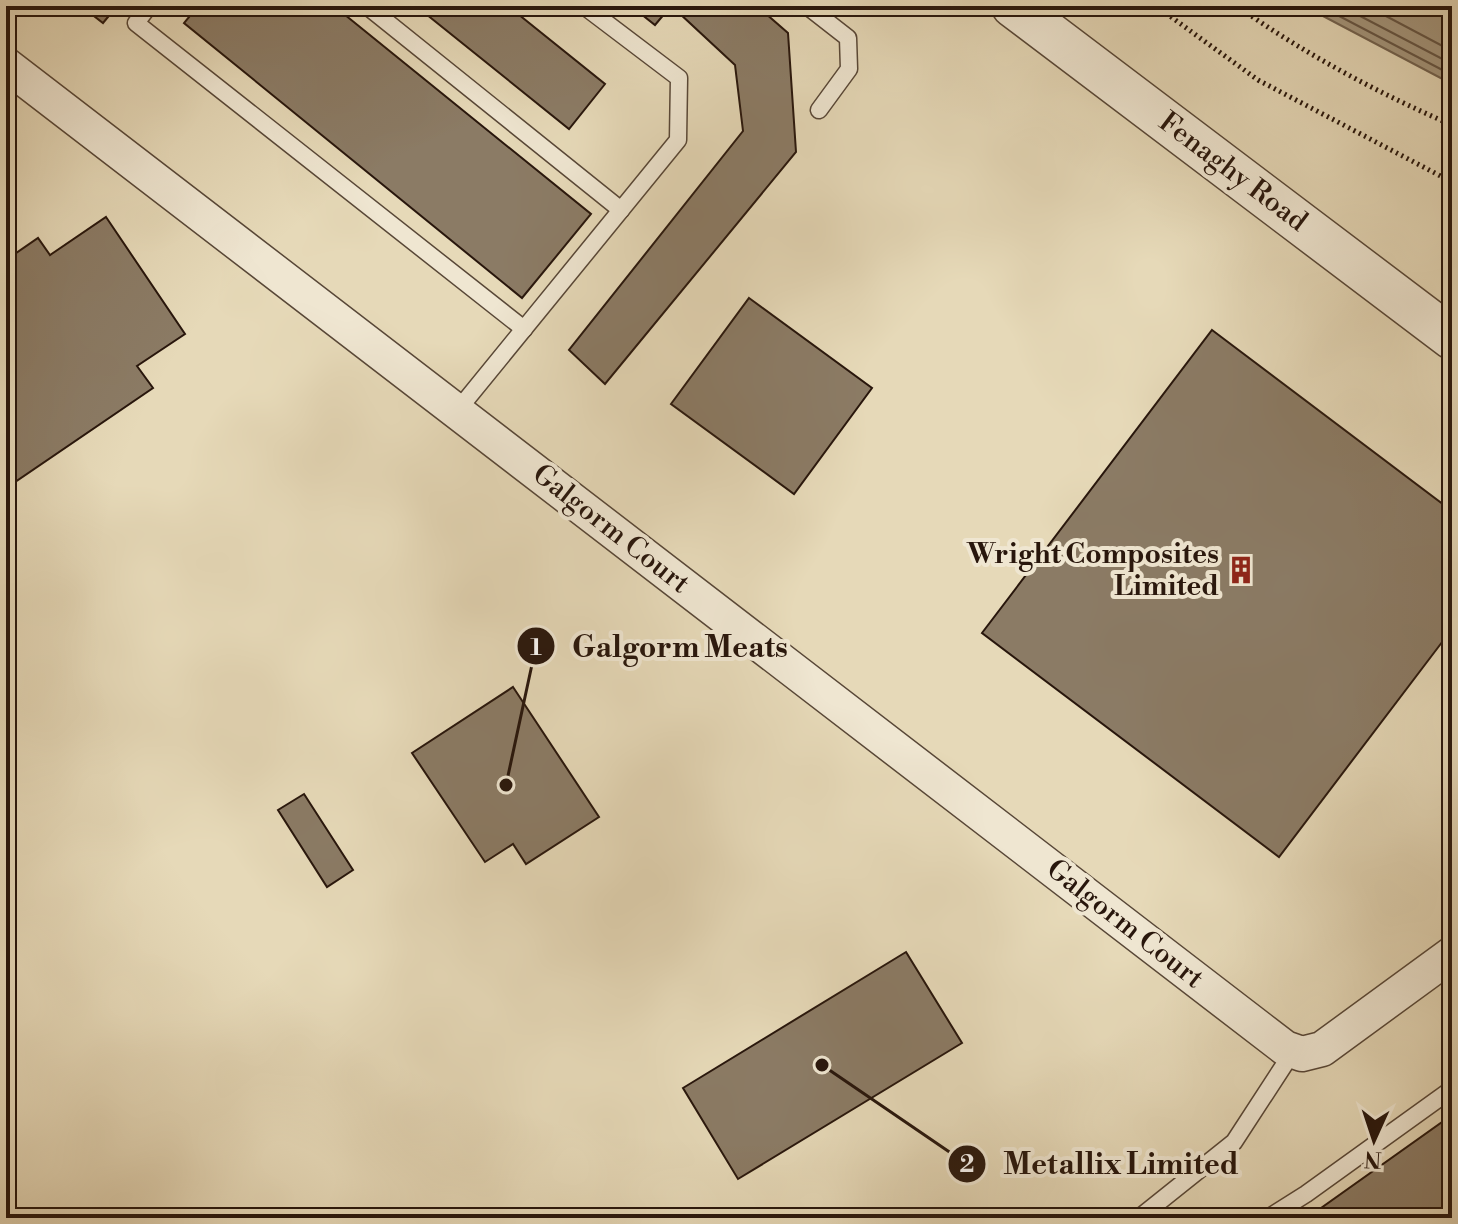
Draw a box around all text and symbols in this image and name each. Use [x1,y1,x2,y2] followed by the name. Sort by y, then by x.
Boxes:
[1152,105,1314,239] street label: Fenaghy Road
[525,457,697,601] street label: Galgorm Court
[966,537,1219,604] place label: Wright Composites Limited
[1226,555,1256,585] building icon: Wright Composites Limited
[516,619,803,673] callout: Galgorm Meats
[572,629,788,667] text: Galgorm Meats
[530,633,542,663] text: 1
[1039,852,1211,996] street label: Galgorm Court
[1334,1100,1414,1180] north arrow
[947,1137,1255,1191] callout: Metallix Limited
[1363,1145,1382,1172] text: N
[1003,1146,1239,1184] text: Metallix Limited
[960,1150,975,1180] text: 2

